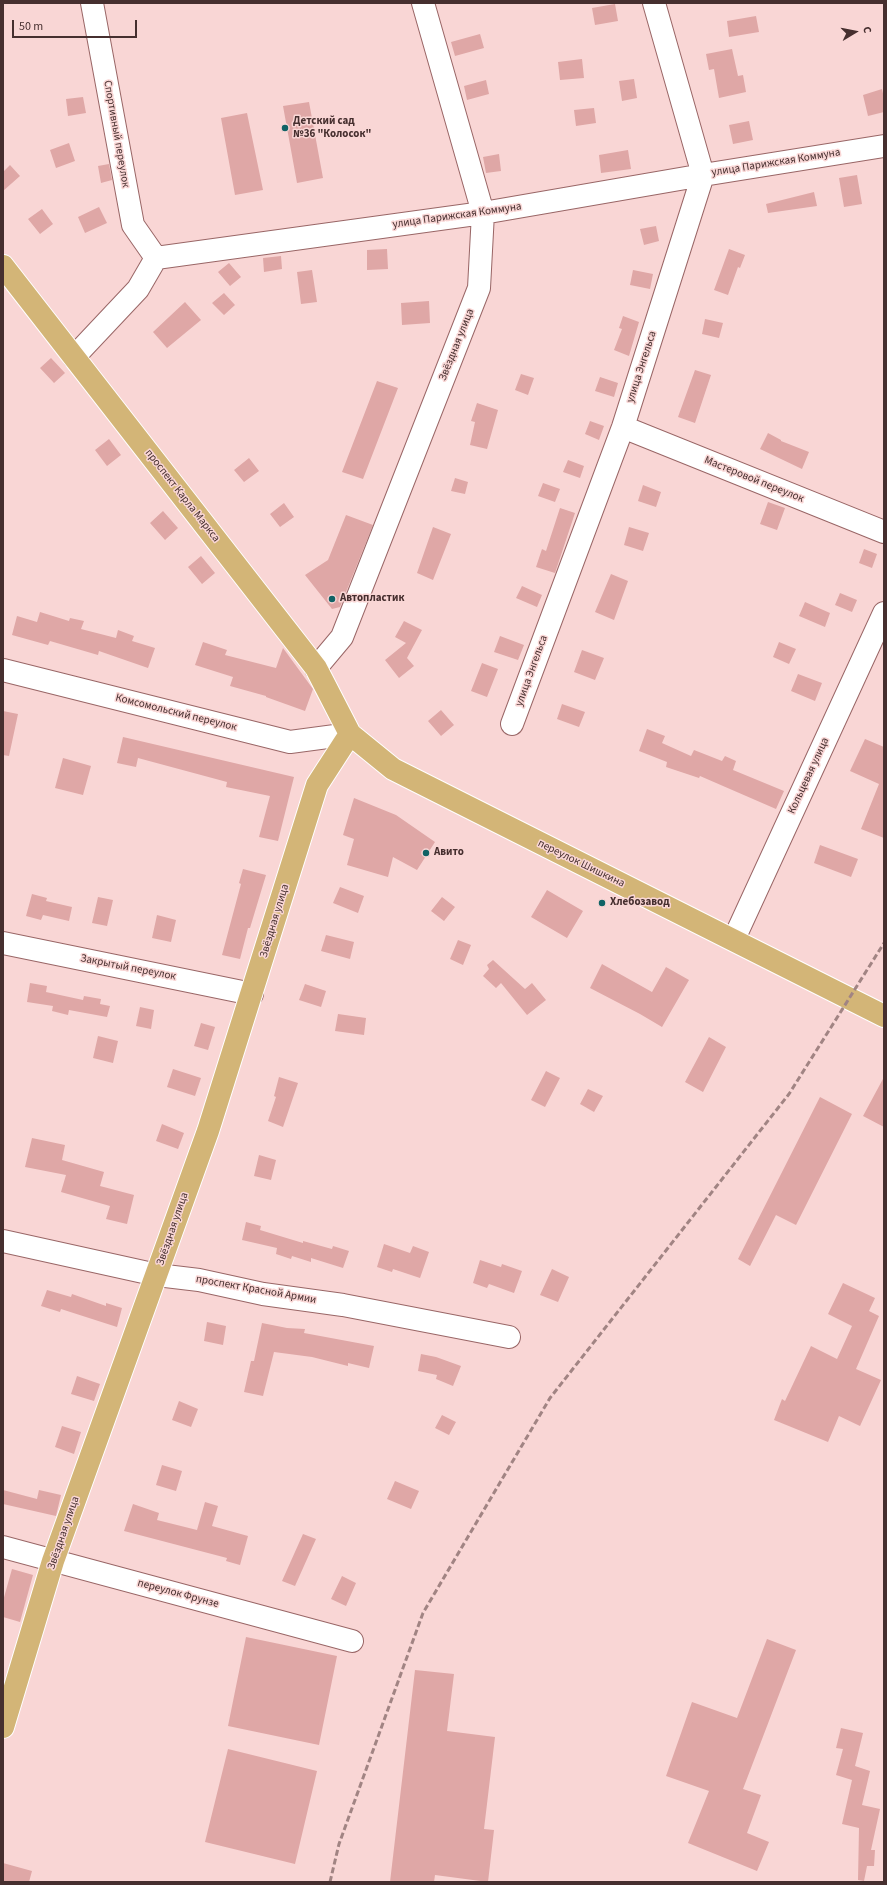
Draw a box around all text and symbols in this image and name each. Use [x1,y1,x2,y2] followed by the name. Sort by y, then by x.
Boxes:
[14,12,139,38] scale bar
[835,12,875,52] north arrow
[19,18,43,35] text: 50 m
[859,25,875,34] text: С
[100,79,132,189] street label: Спортивный переулок
[293,115,371,141] place label: Детский сад №36 "Колосок"
[280,123,290,133] marker: Детский сад №36 "Колосок"
[711,146,841,180] street label: улица Парижская Коммуна
[392,200,522,232] street label: улица Парижская Коммуна
[437,307,477,383] street label: Звёздная улица
[624,329,660,405] street label: улица Энгельса
[142,447,222,545] street label: проспект Карла Маркса
[702,454,806,506] street label: Мастеровой переулок
[340,592,404,606] place label: Автопластик
[327,594,337,604] marker: Автопластик
[513,634,551,708] street label: улица Энгельса
[114,692,238,734] street label: Комсомольский переулок
[785,736,833,816] street label: Кольцевая улица
[535,837,627,891] street label: переулок Шишкина
[434,846,464,860] place label: Авито
[421,848,431,858] marker: Авито
[258,883,292,959] street label: Звёздная улица
[610,896,670,910] place label: Хлебозавод
[597,898,607,908] marker: Хлебозавод
[79,952,177,984] street label: Закрытый переулок
[154,1191,192,1267] street label: Звёздная улица
[195,1273,317,1307] street label: проспект Красной Армии
[45,1495,83,1571] street label: Звёздная улица
[136,1577,220,1611] street label: переулок Фрунзе

